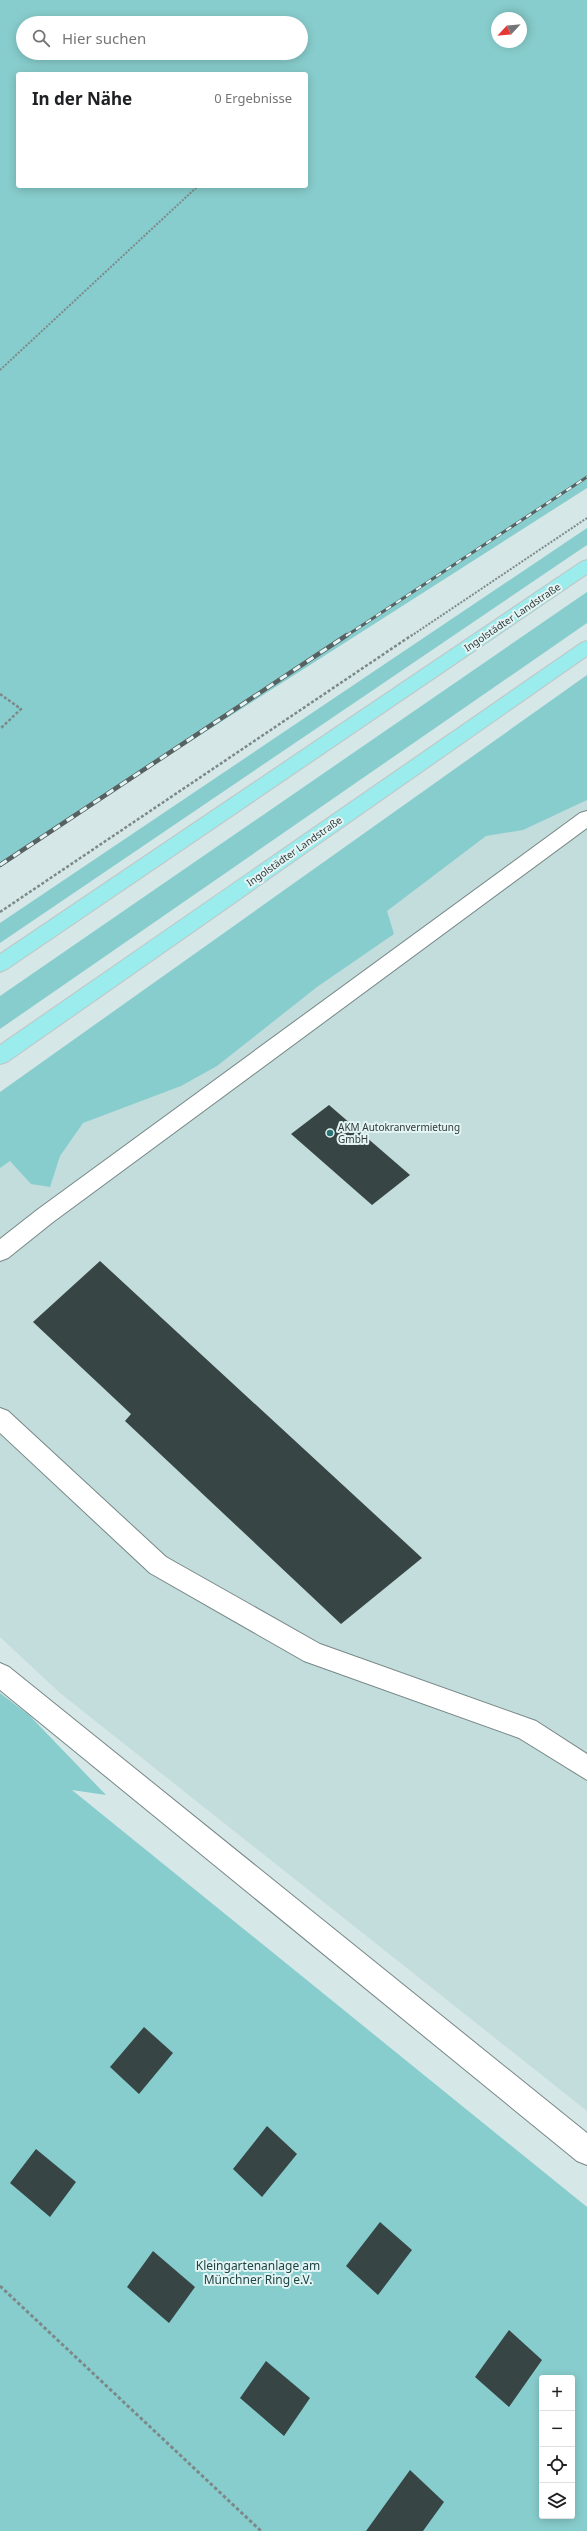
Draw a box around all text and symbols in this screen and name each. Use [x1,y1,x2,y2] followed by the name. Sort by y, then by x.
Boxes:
[491,12,527,48] north arrow
[16,16,308,60] search box
[30,27,52,49] icon: search
[62,28,146,48] text: Hier suchen
[32,87,132,110] text: In der Nähe
[214,89,292,107] text: 0 Ergebnisse
[461,579,563,655] street label: Ingolstädter Landstraße
[243,812,345,889] street label: Ingolstädter Landstraße
[338,1120,460,1146] place label: AKM Autokranvermietung GmbH
[325,1128,335,1138] marker: AKM Autokranvermietung GmbH
[196,2257,320,2288] park label: Kleingartenanlage am Münchner Ring e.V.
[539,2375,575,2519] map controls
[539,2375,575,2411] button: +
[539,2411,575,2447] button: −
[539,2447,575,2483] button: locate
[539,2483,575,2519] button: layers

